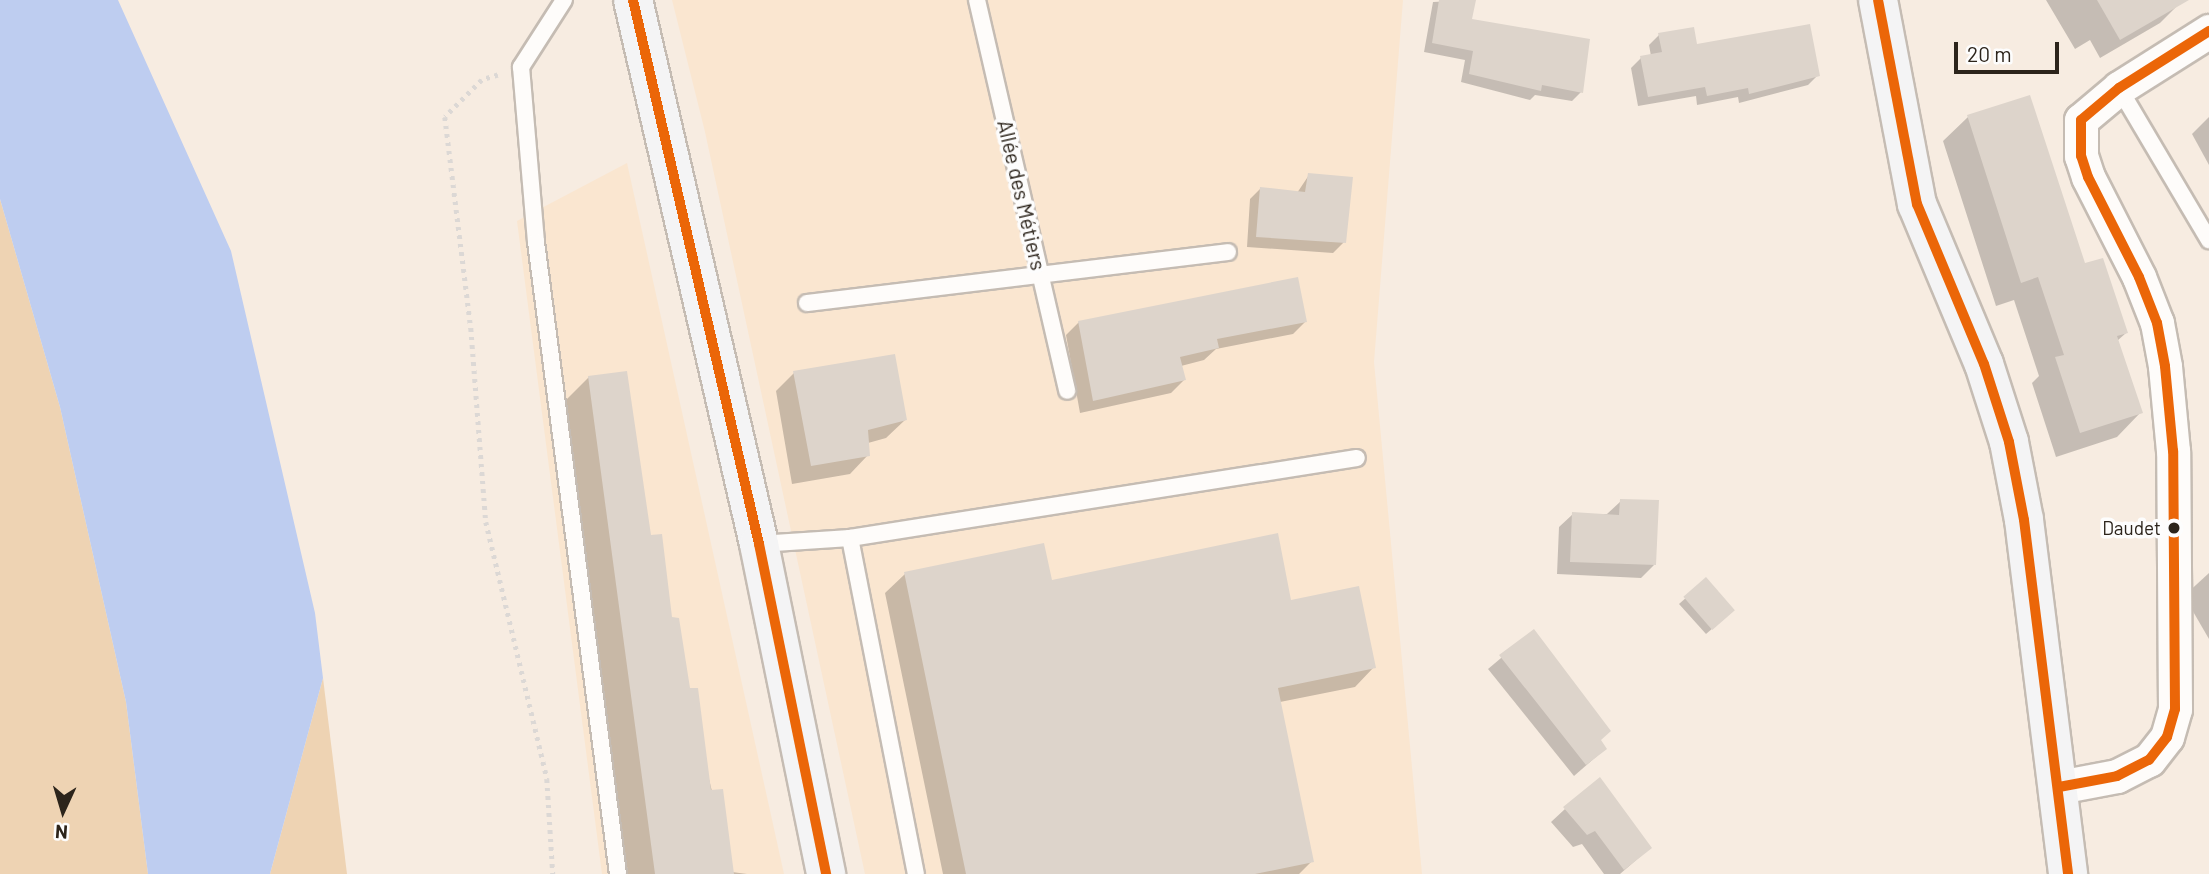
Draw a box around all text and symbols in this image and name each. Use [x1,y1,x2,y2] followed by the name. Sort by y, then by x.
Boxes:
[1957,28,2062,72] scale bar
[1967,41,2012,66] text: 20 m
[992,117,1052,273] street label: Allée des Métiers
[2102,517,2161,539] place label: Daudet
[2167,521,2181,535] marker: Daudet
[28,776,98,846] north arrow
[54,821,69,844] text: N

